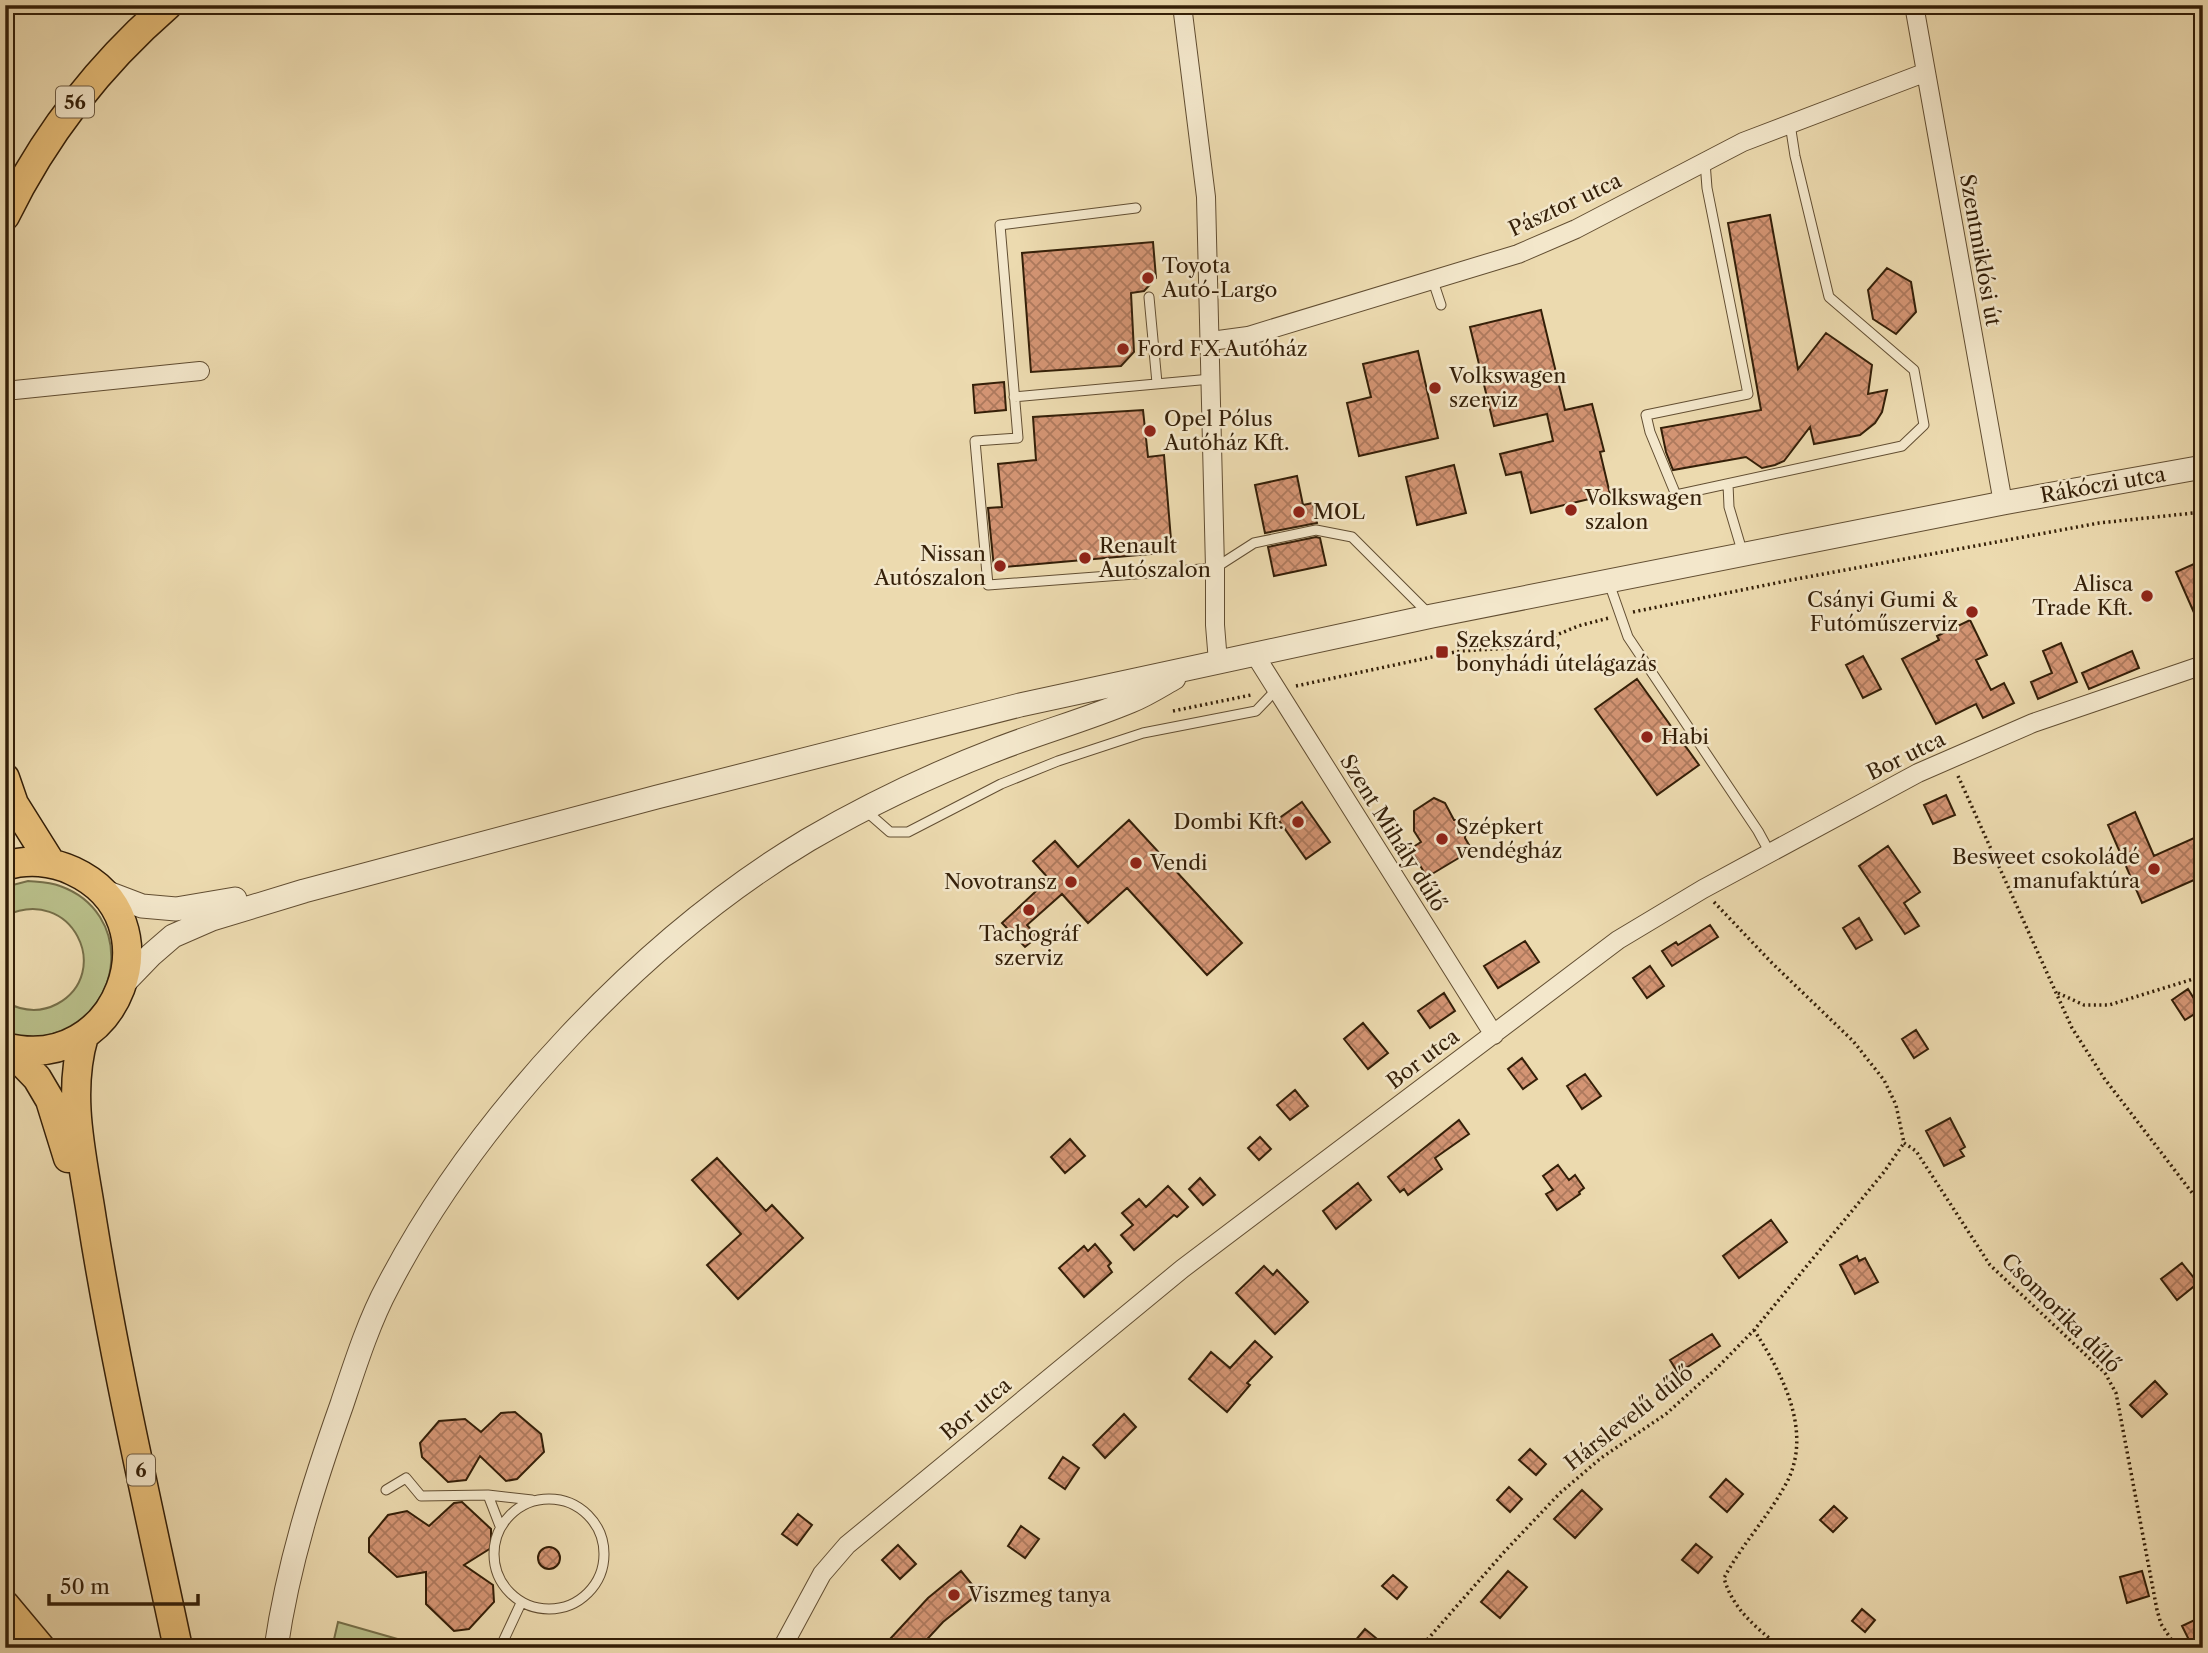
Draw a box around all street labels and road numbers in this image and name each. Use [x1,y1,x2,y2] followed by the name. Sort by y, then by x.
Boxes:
[56,86,94,118] road number: 56
[1504,167,1626,242] street label: Pásztor utca
[1955,172,2006,328] street label: Szentmiklósi út
[2038,461,2168,508] street label: Rákóczi utca
[1863,725,1950,785] street label: Bor utca
[1335,750,1452,916] street label: Szent Mihály dűlő
[1382,1023,1465,1094] street label: Bor utca
[1996,1248,2126,1378] street label: Csomorika dűlő
[1560,1360,1698,1475] street label: Hárslevelű dűlő
[935,1371,1017,1445] street label: Bor utca
[127,1454,155,1486] road number: 6

